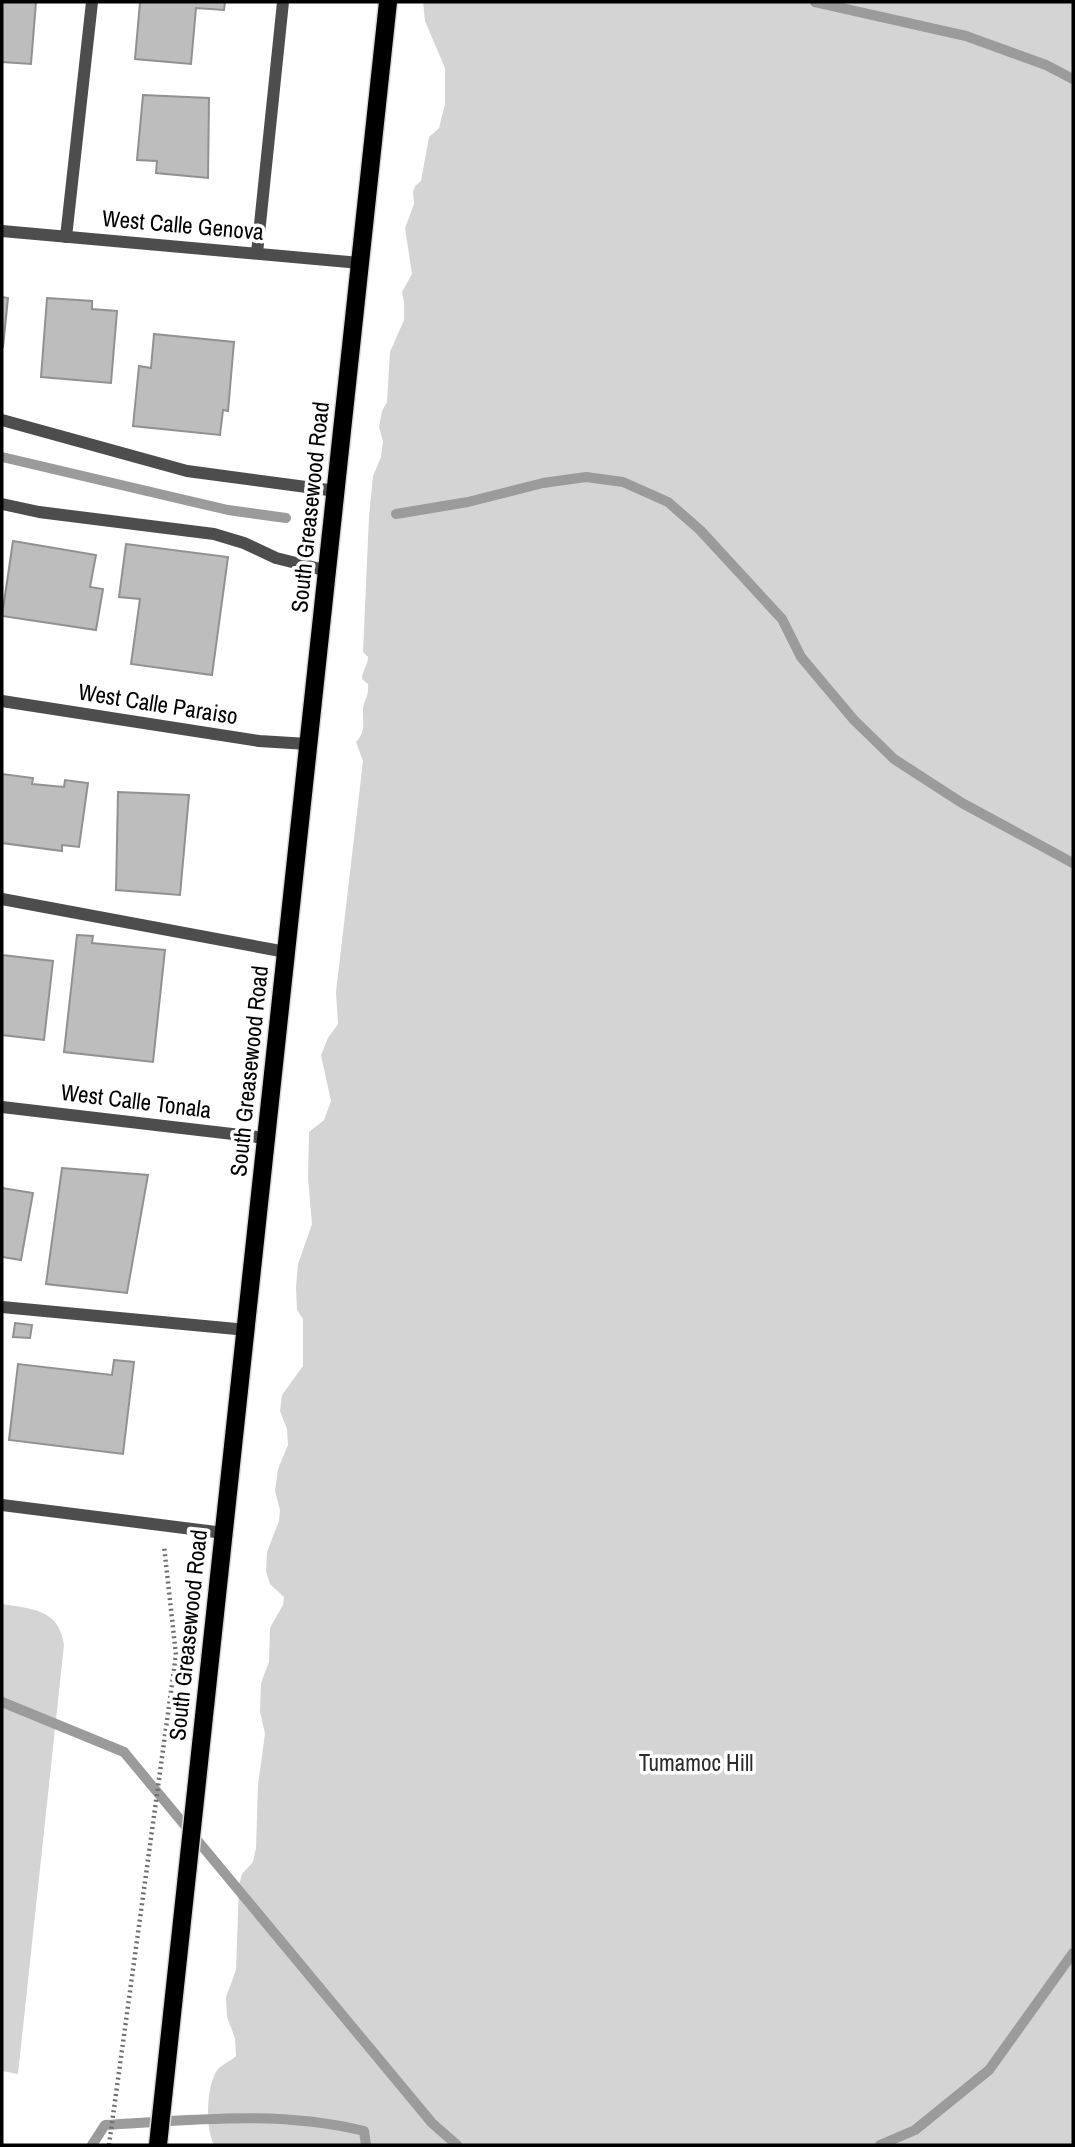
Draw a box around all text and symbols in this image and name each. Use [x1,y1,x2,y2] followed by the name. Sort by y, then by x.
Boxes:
[101,202,266,247] street label: West Calle Genova
[283,400,336,614] street label: South Greasewood Road
[76,676,240,731] street label: West Calle Paraiso
[222,964,275,1178] street label: South Greasewood Road
[59,1076,214,1125] street label: West Calle Tonala
[161,1528,214,1742] street label: South Greasewood Road
[639,1747,753,1778] park label: Tumamoc Hill

